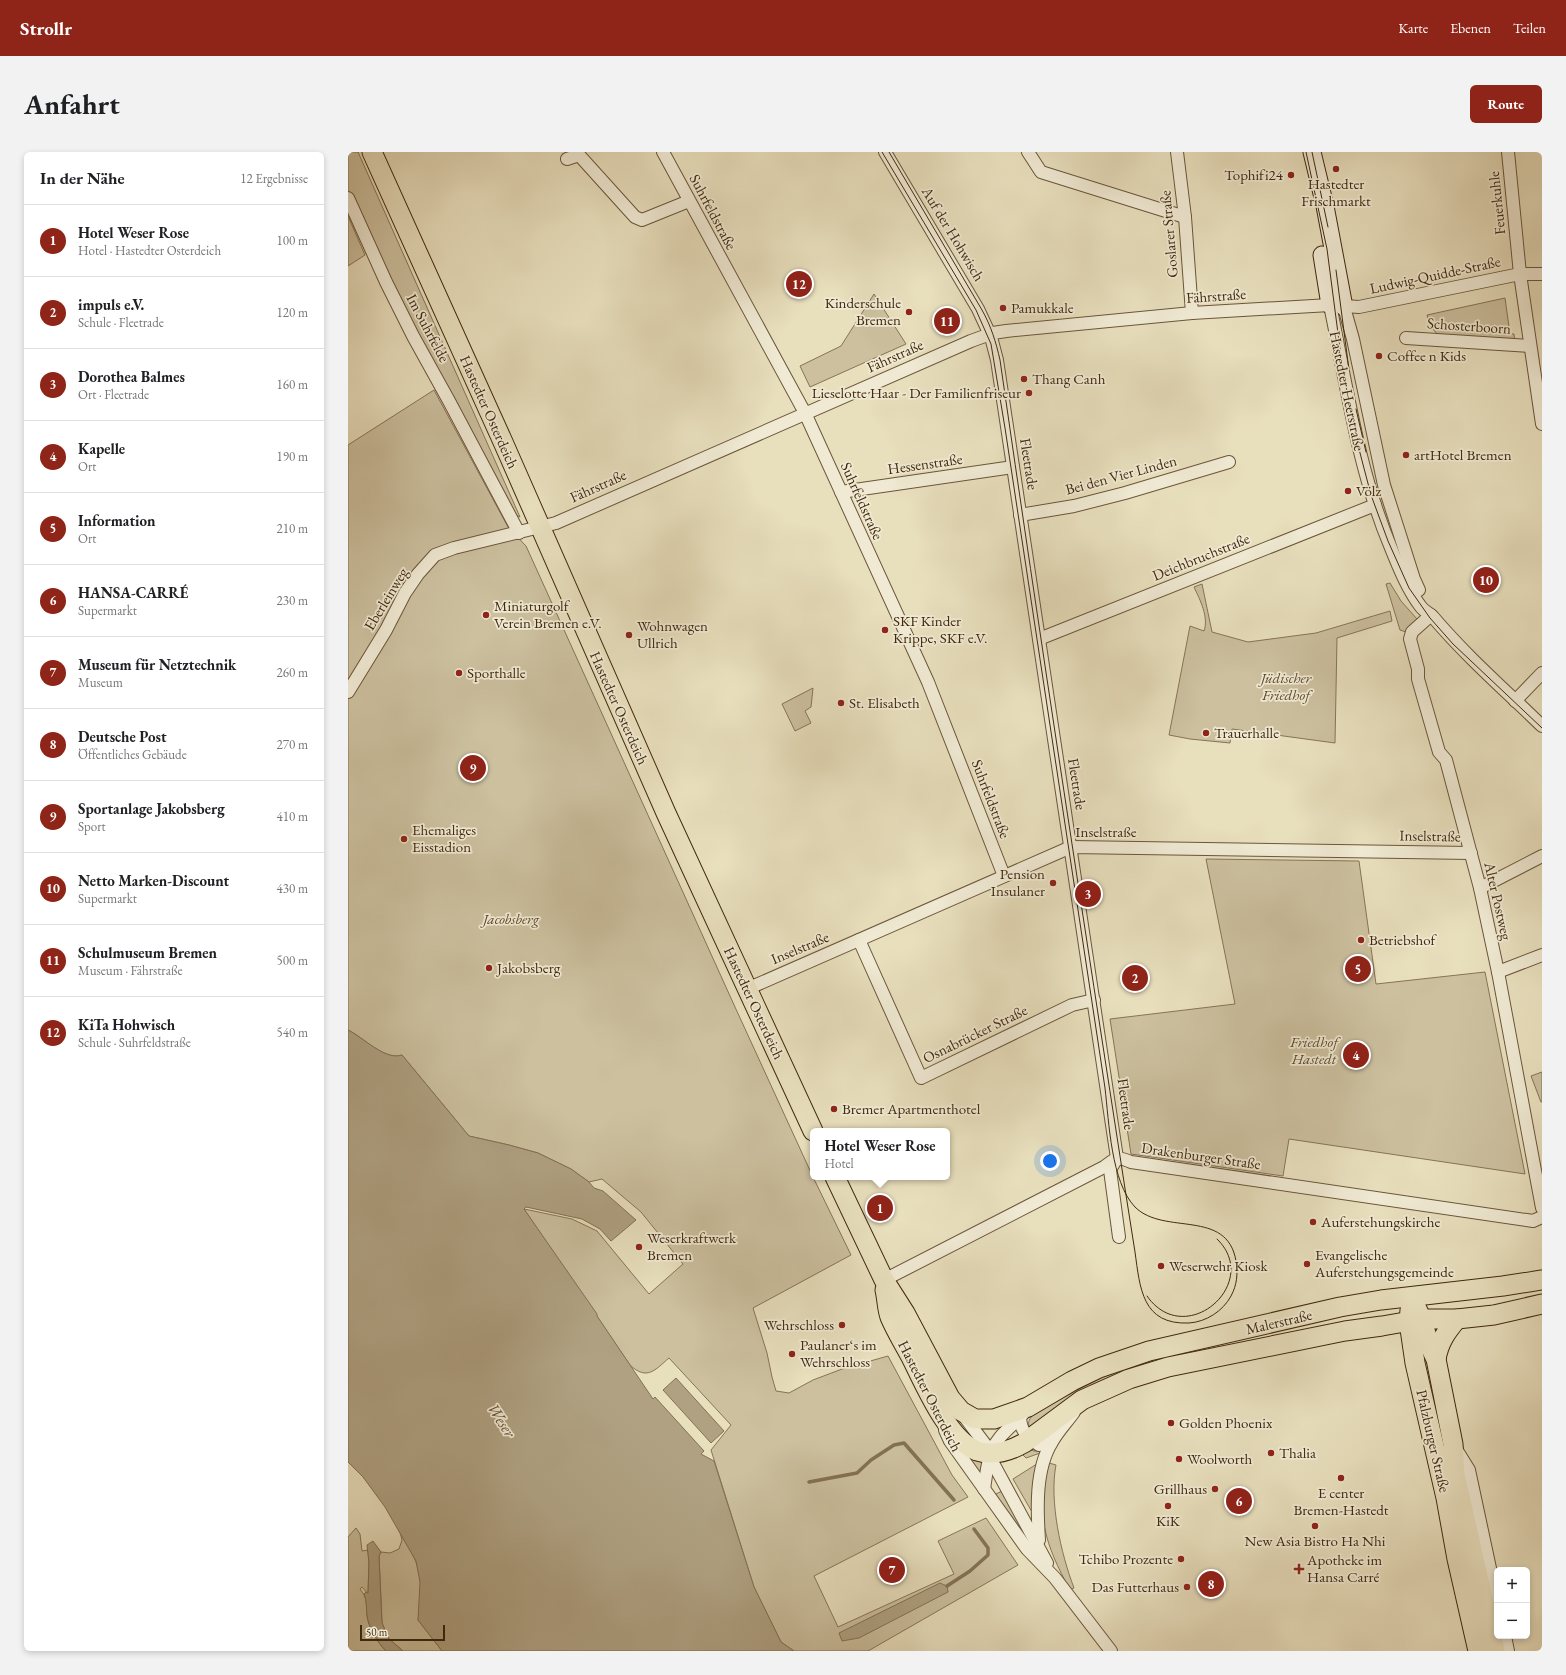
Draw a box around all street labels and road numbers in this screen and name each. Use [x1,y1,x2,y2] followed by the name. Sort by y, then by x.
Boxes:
[1484,170,1509,236] street label: Feuerkuhle
[686,171,741,253] street label: Suhrfeldstraße
[917,182,989,285] street label: Auf der Hohwisch
[1155,189,1182,279] street label: Goslarer Straße
[1368,251,1502,298] street label: Ludwig-Quidde-Straße
[1185,284,1247,307] street label: Fährstraße
[403,290,454,365] street label: Im Suhrfelde
[1426,313,1512,338] street label: Schosterboorn
[1325,329,1370,453] street label: Hastedter Heerstraße
[864,335,926,376] street label: Fährstraße
[456,352,523,472] street label: Hastedter Osterdeich
[1016,437,1043,491] street label: Fleetrade
[886,449,964,478] street label: Hessenstraße
[1063,450,1179,499] street label: Bei den Vier Linden
[837,459,888,543] street label: Suhrfeldstraße
[567,465,629,506] street label: Fährstraße
[1149,528,1252,585] street label: Deichbruchstraße
[359,563,412,634] street label: Eberleinweg
[586,648,653,768] street label: Hastedter Osterdeich
[968,757,1015,841] street label: Suhrfeldstraße
[1064,757,1091,811] street label: Fleetrade
[1075,822,1137,841] street label: Inselstraße
[1399,825,1461,846] street label: Inselstraße
[1480,859,1517,942] street label: Alter Postweg
[768,927,832,968] street label: Inselstraße
[720,943,789,1062] street label: Hastedter Osterdeich
[919,1000,1030,1067] street label: Osnabrücker Straße
[1113,1077,1140,1131] street label: Fleetrade
[1140,1138,1262,1173] street label: Drakenburger Straße
[1244,1305,1314,1338] street label: Malerstraße
[894,1337,967,1455] street label: Hastedter Osterdeich
[1412,1388,1455,1494] street label: Pfalzburger Straße

